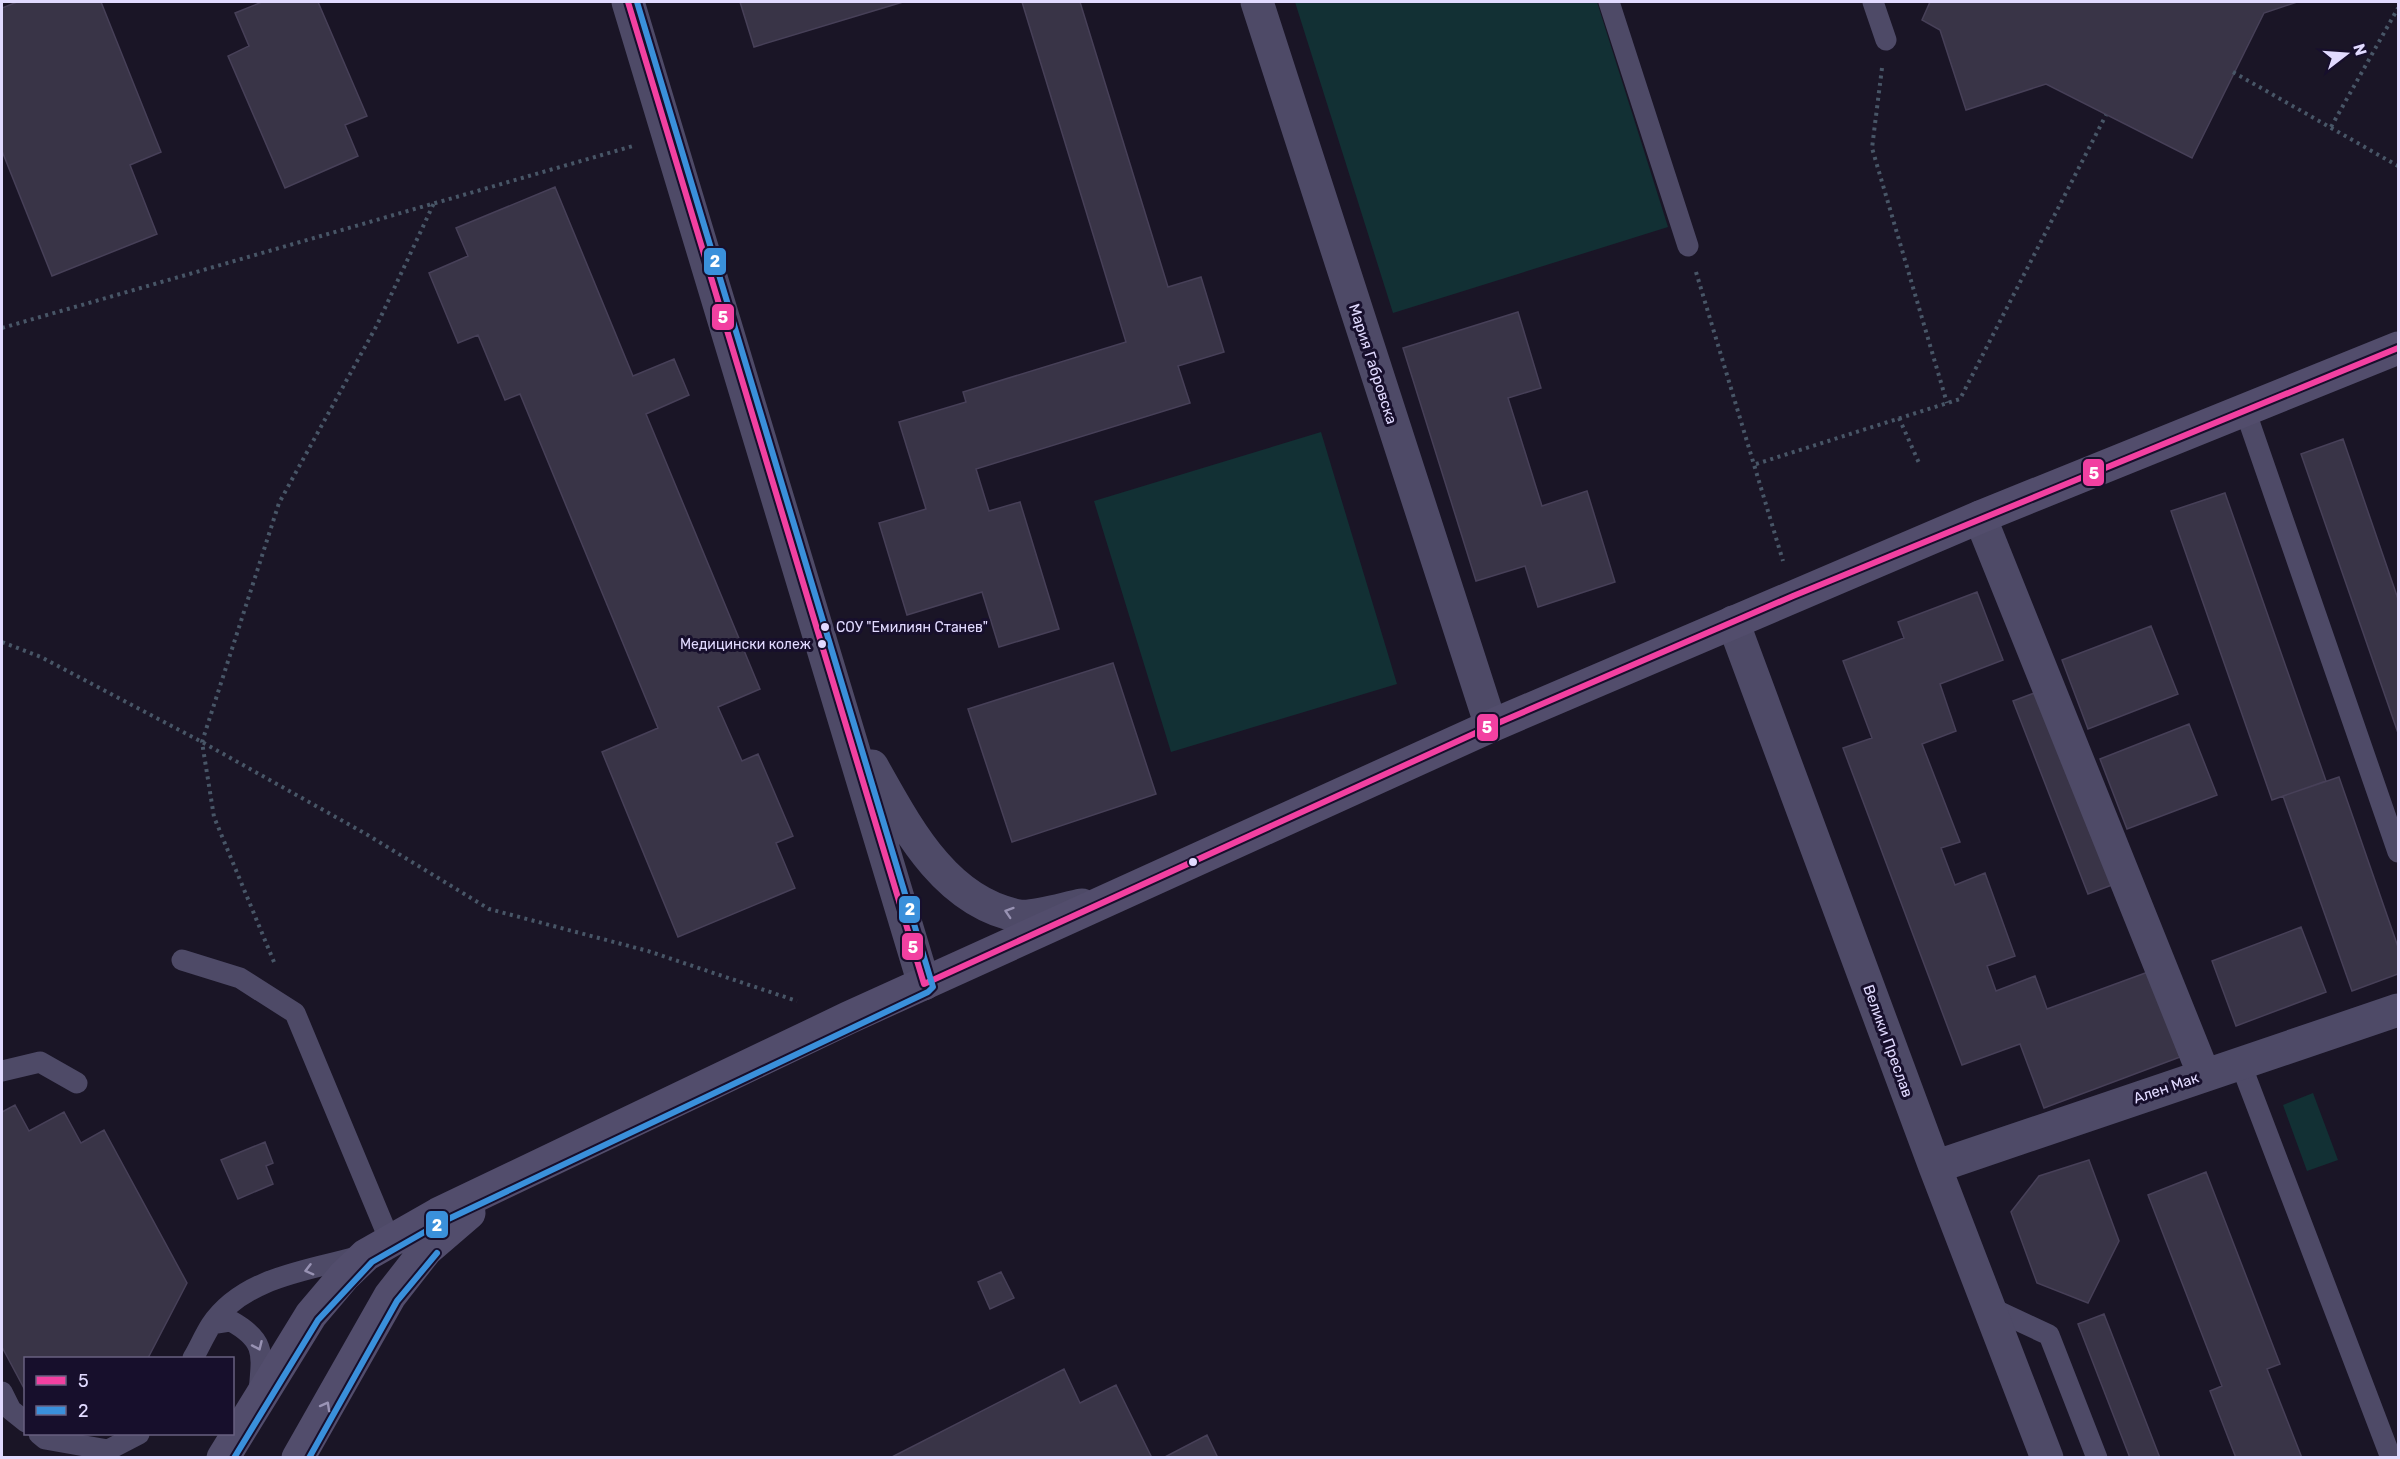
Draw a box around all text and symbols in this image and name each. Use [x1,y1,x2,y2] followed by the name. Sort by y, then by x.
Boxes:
[2316,24,2376,84] north arrow
[2349,41,2371,58] text: N
[703,247,727,276] line badge: 2
[710,252,720,271] text: 2
[1345,302,1401,426] street label: Мария Габровска
[711,303,735,331] line badge: 5
[718,308,728,327] text: 5
[2082,458,2105,487] line badge: 5
[2089,464,2099,483] text: 5
[836,619,988,636] place label: СОУ "Емилиян Станев"
[819,621,831,633] marker: СОУ "Емилиян Станев"
[680,636,811,653] place label: Медицински колеж
[816,638,828,650] marker: Медицински колеж
[1476,713,1499,742] line badge: 5
[1482,718,1492,737] text: 5
[1187,856,1199,868] unlabelled marker
[898,895,921,924] line badge: 2
[905,900,915,919] text: 2
[1004,907,1015,920] one-way arrow
[901,932,924,961] line badge: 5
[908,938,918,957] text: 5
[1859,982,1917,1100] street label: Велики Преслав
[2131,1068,2201,1108] street label: Ален Мак
[425,1210,449,1239] line badge: 2
[432,1216,442,1235] text: 2
[305,1262,315,1275] one-way arrow
[251,1340,263,1351] one-way arrow
[24,1357,234,1435] legend
[78,1370,89,1392] text: 5
[78,1400,89,1422] text: 2
[319,1402,330,1413] one-way arrow

